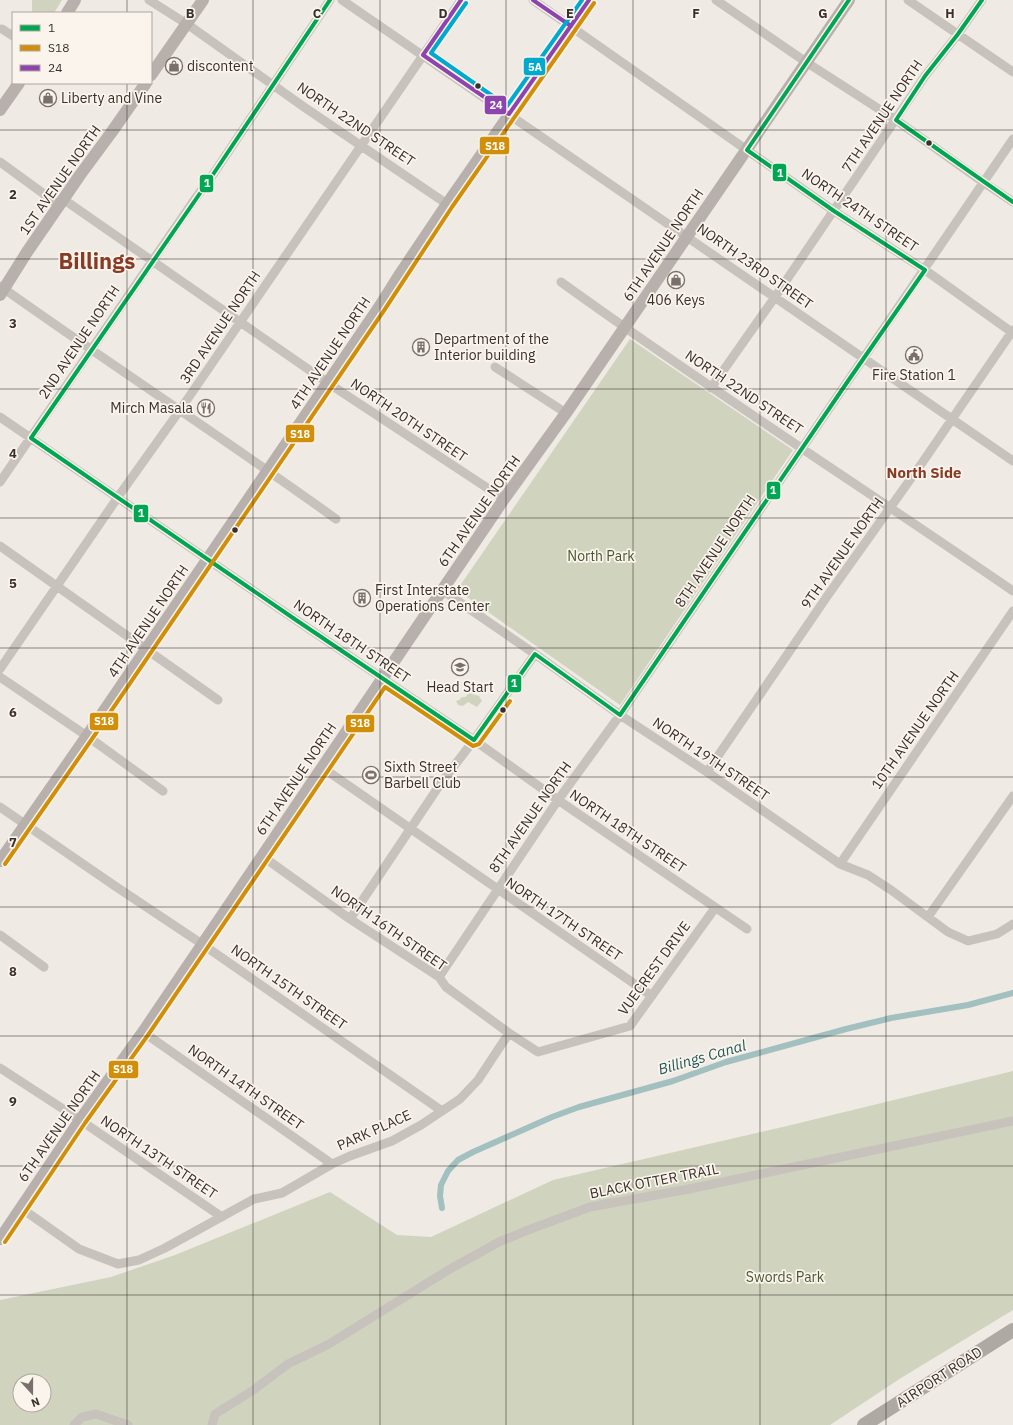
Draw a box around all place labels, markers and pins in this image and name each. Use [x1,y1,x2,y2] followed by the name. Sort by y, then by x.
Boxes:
[164,56,184,76] shop icon: discontent
[187,57,254,75] place label: discontent
[473,81,483,91] unlabelled marker
[38,88,58,108] shop icon: Liberty and Vine
[61,89,163,107] place label: Liberty and Vine
[924,138,934,148] unlabelled marker
[666,270,686,290] shop icon: 406 Keys
[647,291,705,309] place label: 406 Keys
[434,330,549,364] place label: Department of the Interior building
[411,337,431,357] building icon: Department of the Interior building
[904,345,924,365] public building icon: Fire Station 1
[872,366,956,384] place label: Fire Station 1
[196,398,216,418] restaurant icon: Mirch Masala
[110,399,194,417] place label: Mirch Masala
[230,525,240,535] unlabelled marker
[375,581,490,615] place label: First Interstate Operations Center
[352,588,372,608] building icon: First Interstate Operations Center
[450,657,470,677] school or university icon: Head Start
[426,678,494,696] place label: Head Start
[498,705,508,715] unlabelled marker
[384,758,461,792] place label: Sixth Street Barbell Club
[361,765,381,785] sports icon: Sixth Street Barbell Club

